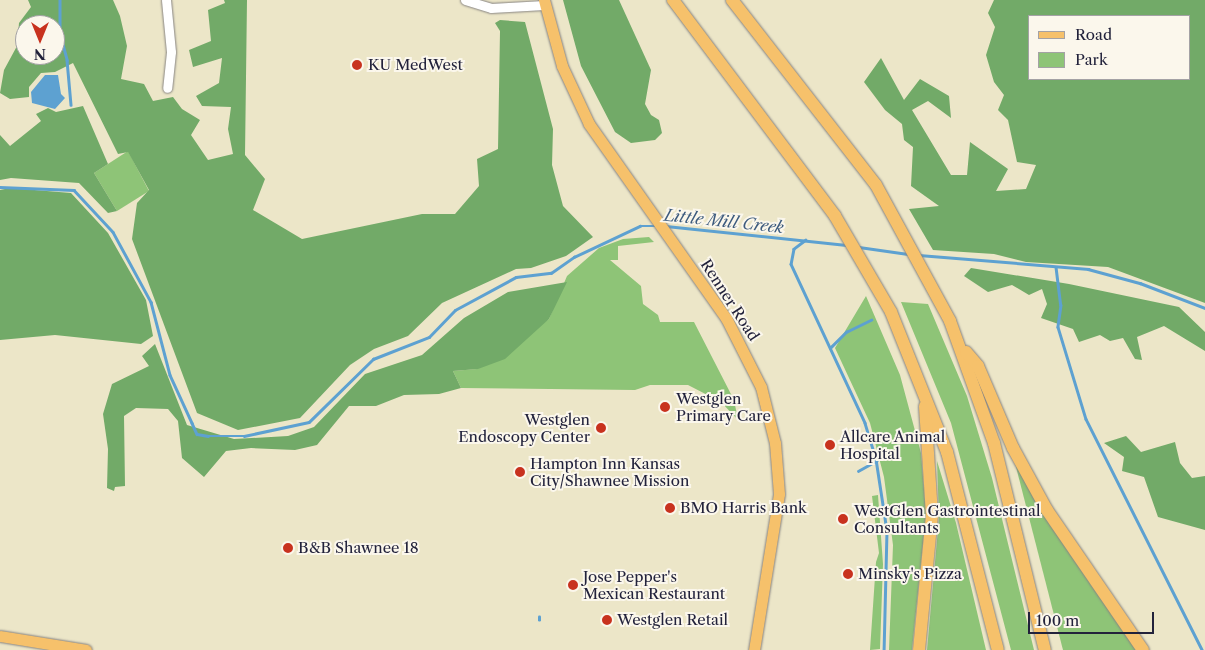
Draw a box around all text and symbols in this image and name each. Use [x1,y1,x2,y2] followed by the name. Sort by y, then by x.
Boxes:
[15,15,65,65] north arrow
[1028,15,1190,80] legend
[1075,25,1112,44] text: Road
[34,45,46,63] text: N
[1075,50,1108,69] text: Park
[368,56,463,74] place label: KU MedWest
[350,58,364,72] marker: KU MedWest
[663,205,785,237] water label: Little Mill Creek
[697,256,763,344] street label: Renner Road
[676,389,771,424] place label: Westglen Primary Care
[658,400,672,414] marker: Westglen Primary Care
[458,410,590,445] place label: Westglen Endoscopy Center
[594,421,608,435] marker: Westglen Endoscopy Center
[840,427,946,462] place label: Allcare Animal Hospital
[824,439,836,451] marker: Allcare Animal Hospital
[530,454,689,489] place label: Hampton Inn Kansas City/Shawnee Mission
[514,466,526,478] marker: Hampton Inn Kansas City/Shawnee Mission
[680,499,807,517] place label: BMO Harris Bank
[854,501,1040,536] place label: WestGlen Gastrointestinal Consultants
[664,502,676,514] marker: BMO Harris Bank
[836,512,850,526] marker: WestGlen Gastrointestinal Consultants
[298,539,419,557] place label: B&B Shawnee 18
[282,542,294,554] marker: B&B Shawnee 18
[858,565,962,583] place label: Minsky's Pizza
[583,567,725,602] place label: Jose Pepper's Mexican Restaurant
[842,568,854,580] marker: Minsky's Pizza
[567,579,579,591] marker: Jose Pepper's Mexican Restaurant
[1030,602,1156,634] scale bar
[617,611,728,629] place label: Westglen Retail
[1036,611,1079,630] text: 100 m
[601,614,613,626] marker: Westglen Retail

